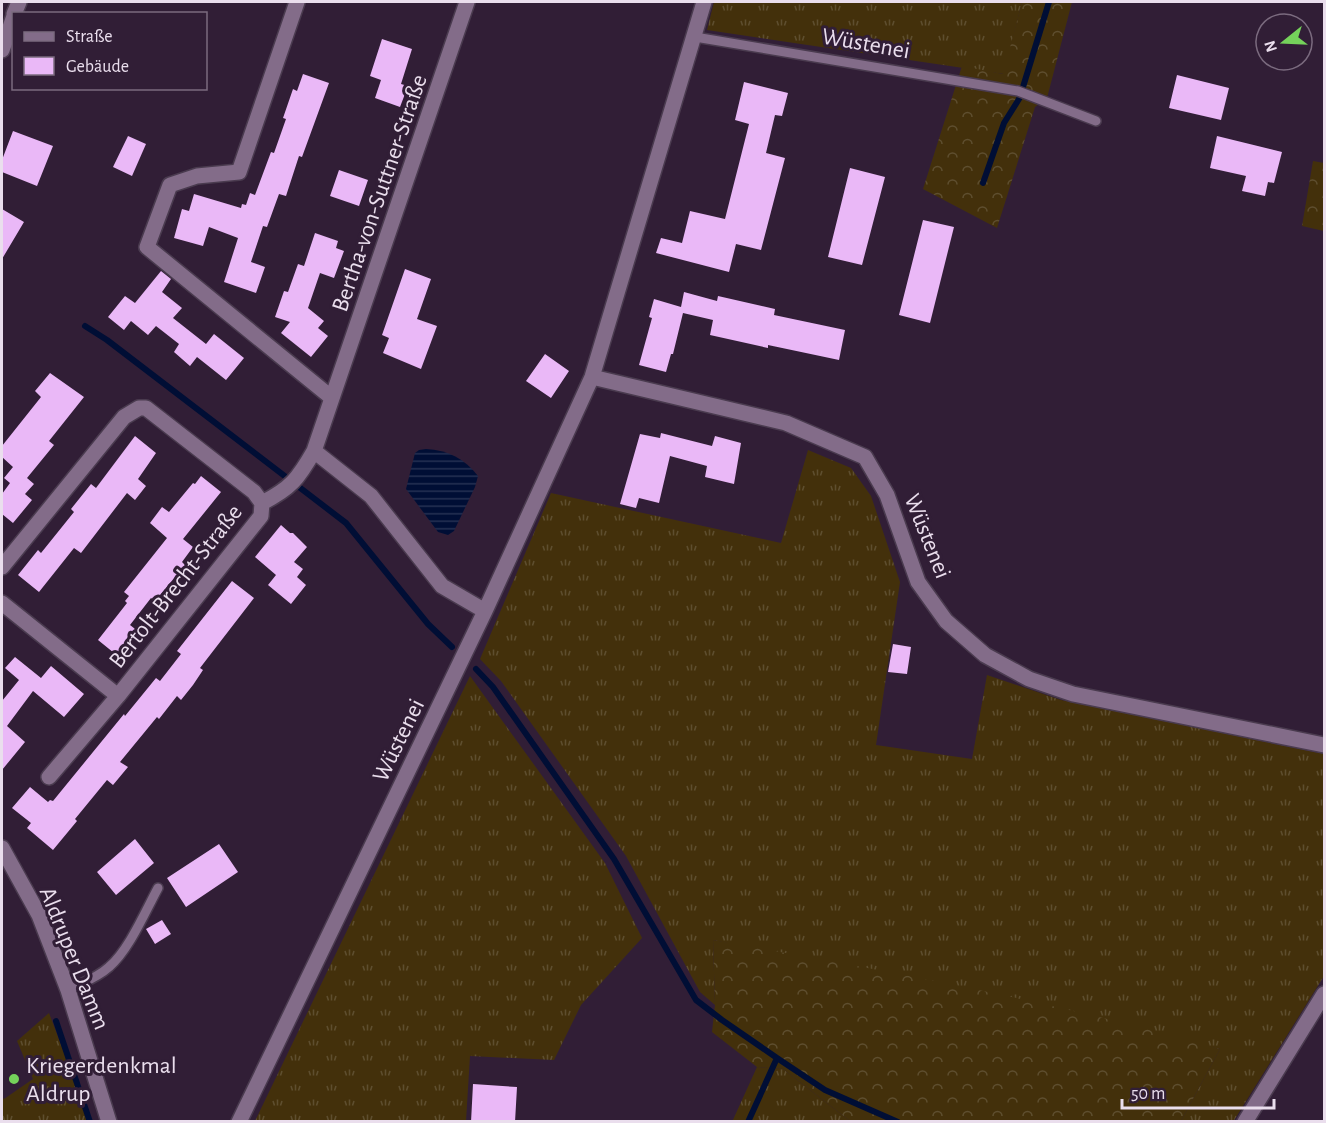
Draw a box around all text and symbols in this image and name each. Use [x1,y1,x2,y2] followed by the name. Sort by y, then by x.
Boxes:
[12,12,207,90] legend
[1254,12,1314,72] north arrow
[820,24,912,64] street label: Wüstenei
[66,28,112,46] text: Straße
[1261,39,1280,54] text: N
[66,58,129,76] text: Gebäude
[328,72,432,315] street label: Bertha-von-Suttner-Straße
[899,491,955,582] street label: Wüstenei
[105,500,247,673] street label: Bertolt-Brecht-Straße
[369,695,429,786] street label: Wüstenei
[35,884,114,1033] street label: Aldruper Damm
[26,1054,177,1106] place label: Kriegerdenkmal Aldrup
[7,1072,21,1086] marker: Kriegerdenkmal Aldrup
[1122,1072,1274,1110] scale bar
[1131,1085,1165,1103] text: 50 m

